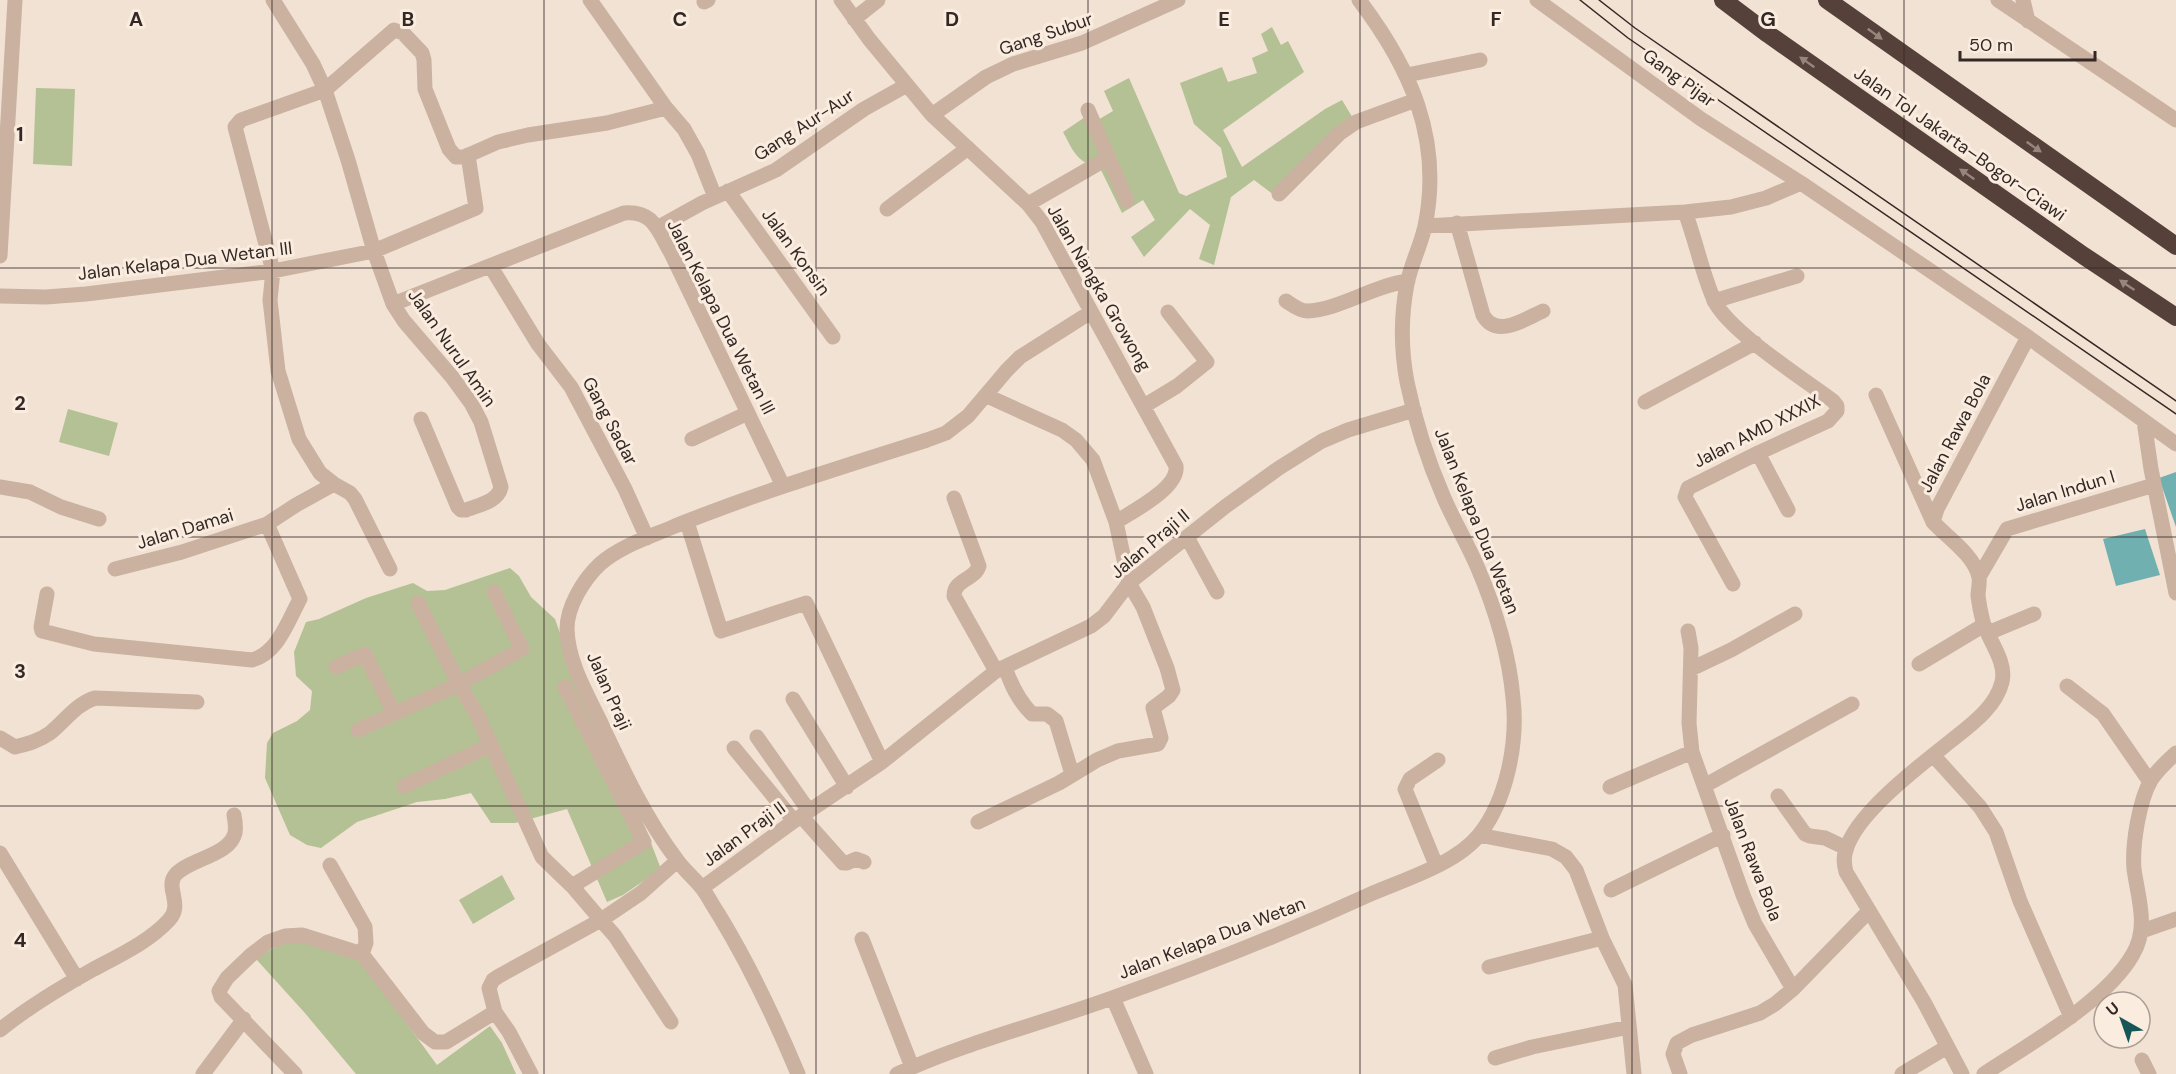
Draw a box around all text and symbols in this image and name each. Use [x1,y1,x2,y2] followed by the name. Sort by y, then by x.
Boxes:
[129,6,143,32] text: A
[402,6,414,32] text: B
[673,6,687,32] text: C
[945,6,959,32] text: D
[1218,6,1230,32] text: E
[1490,6,1502,32] text: F
[1760,6,1776,32] text: G
[996,7,1096,61] street label: Gang Subur
[1960,24,2095,62] scale bar
[1867,28,1883,39] one-way arrow
[1969,33,2013,57] text: 50 m
[1638,44,1720,113] street label: Gang Pijar
[1800,56,1816,68] one-way arrow
[1849,61,2071,227] street label: Jalan Tol Jakarta–Bogor–Ciawi
[749,83,859,166] street label: Gang Aur-Aur
[16,121,24,147] text: 1
[2027,140,2042,152] one-way arrow
[1959,169,1975,180] one-way arrow
[1041,200,1157,376] street label: Jalan Nangka Growong
[756,204,836,300] street label: Jalan Konsin
[661,215,781,419] street label: Jalan Kelapa Dua Wetan III
[76,236,294,286] street label: Jalan Kelapa Dua Wetan III
[2120,279,2136,291] one-way arrow
[402,284,502,412] street label: Jalan Nurul Amin
[1914,369,1996,497] street label: Jalan Rawa Bola
[577,373,643,470] street label: Gang Sadar
[1689,389,1825,473] street label: Jalan AMD XXXIX
[14,390,26,416] text: 2
[1429,425,1525,617] street label: Jalan Kelapa Dua Wetan
[2012,464,2118,518] street label: Jalan Indun I
[134,503,236,555] street label: Jalan Damai
[1105,504,1195,584] street label: Jalan Praji II
[581,648,637,734] street label: Jalan Praji
[14,658,26,684] text: 3
[1718,793,1788,925] street label: Jalan Rawa Bola
[698,796,790,872] street label: Jalan Praji II
[1115,891,1309,985] street label: Jalan Kelapa Dua Wetan
[14,927,27,953] text: 4
[2092,990,2152,1050] north arrow
[2102,997,2124,1020] text: U

